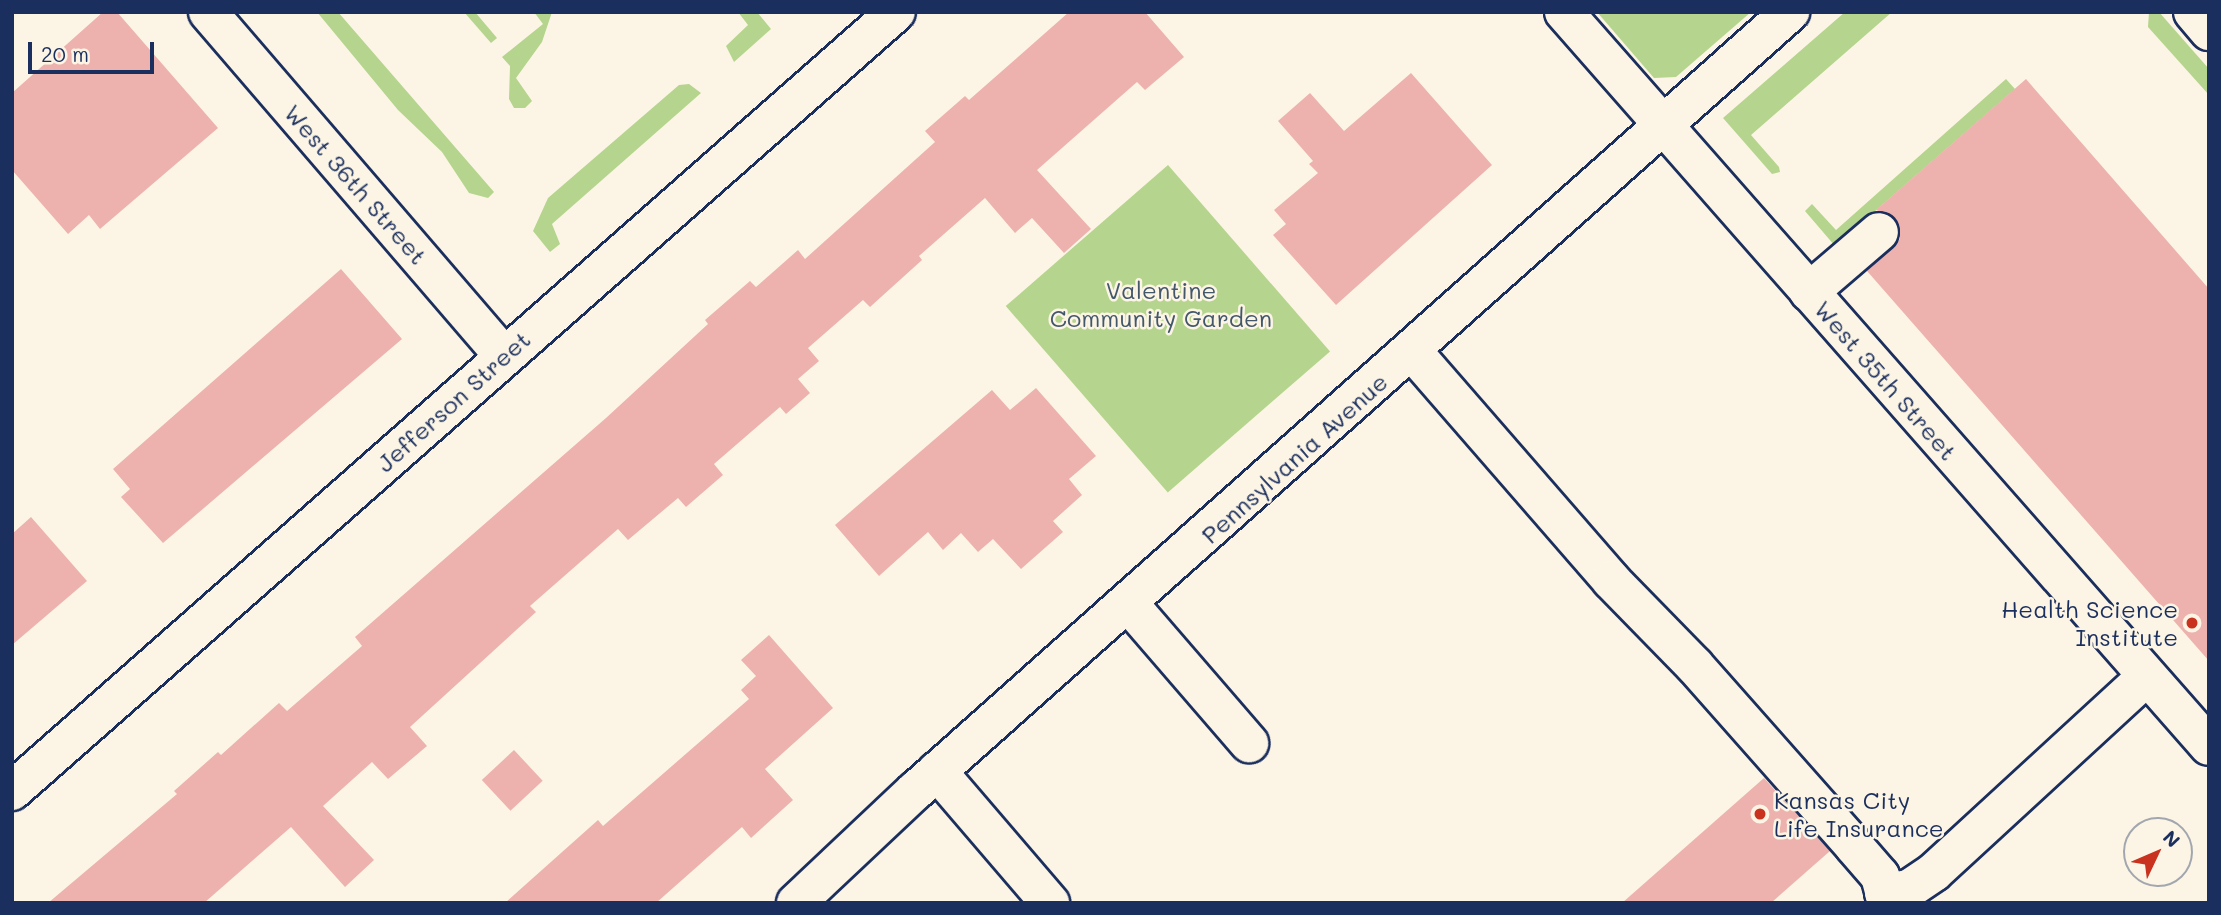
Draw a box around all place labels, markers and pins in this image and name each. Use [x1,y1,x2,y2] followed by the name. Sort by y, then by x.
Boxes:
[2001,595,2178,651] place label: Health Science Institute
[2184,615,2200,631] marker: Health Science Institute
[1774,786,1944,842] place label: Kansas City Life Insurance
[1752,806,1768,822] marker: Kansas City Life Insurance

